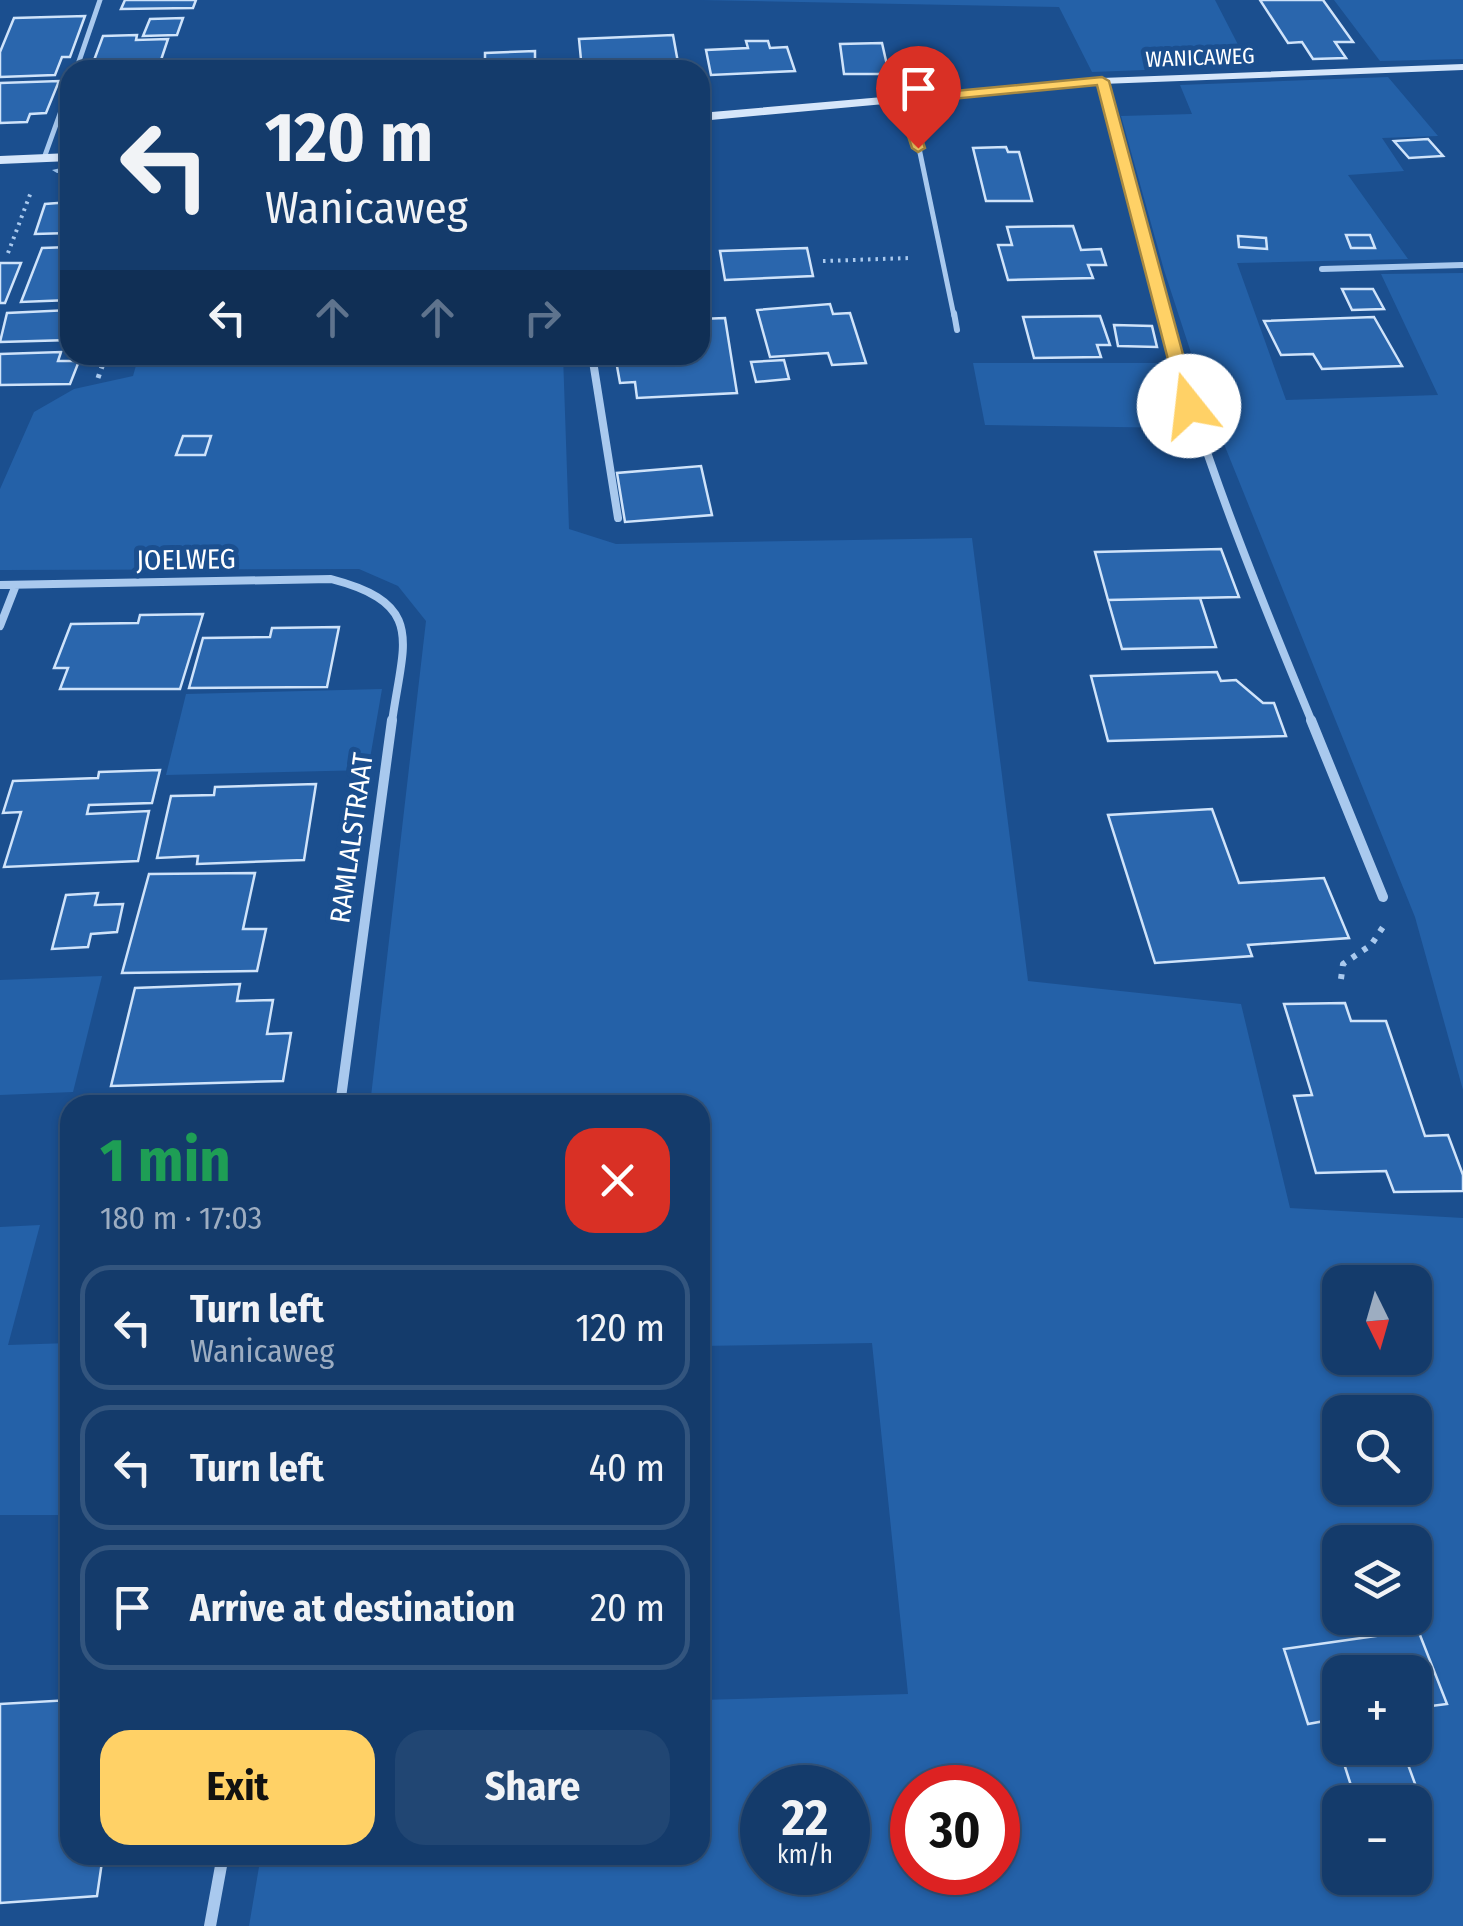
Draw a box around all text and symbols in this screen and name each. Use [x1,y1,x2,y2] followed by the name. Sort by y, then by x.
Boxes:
[1145,42,1255,73] street label: WANICAWEG
[876,46,961,149] pin
[891,61,946,116] icon: arrive
[265,96,433,180] text: 120 m
[100,100,230,230] icon: left
[265,181,468,235] text: Wanicaweg
[200,290,255,345] icon: left
[305,290,360,345] icon: ahead
[410,290,465,345] icon: ahead
[515,290,570,345] icon: right
[1137,354,1241,458] position arrow
[136,542,236,577] street label: JOELWEG
[323,751,380,925] street label: RAMLALSTRAAT
[100,1125,231,1197] text: 1 min
[565,1128,670,1233] button: close
[100,1199,262,1237] text: 180 m · 17:03
[1322,1265,1432,1375] north arrow
[1322,1265,1432,1895] map controls
[190,1286,324,1332] text: Turn left
[105,1300,160,1355] icon: left
[575,1305,665,1351] text: 120 m
[190,1332,334,1370] text: Wanicaweg
[1322,1395,1432,1505] button: search
[105,1440,160,1495] icon: left
[190,1445,324,1491] text: Turn left
[589,1445,665,1491] text: 40 m
[1322,1525,1432,1635] button: layers
[105,1580,160,1635] icon: arrive
[190,1585,515,1631] text: Arrive at destination
[590,1585,665,1631] text: 20 m
[1322,1655,1432,1765] button: +
[100,1730,375,1845] button: Exit
[395,1730,670,1845] button: Share
[890,1765,1020,1895] speed limit sign: 30
[1322,1785,1432,1895] button: −
[782,1788,828,1848] text: 22
[777,1840,833,1870] text: km/h

